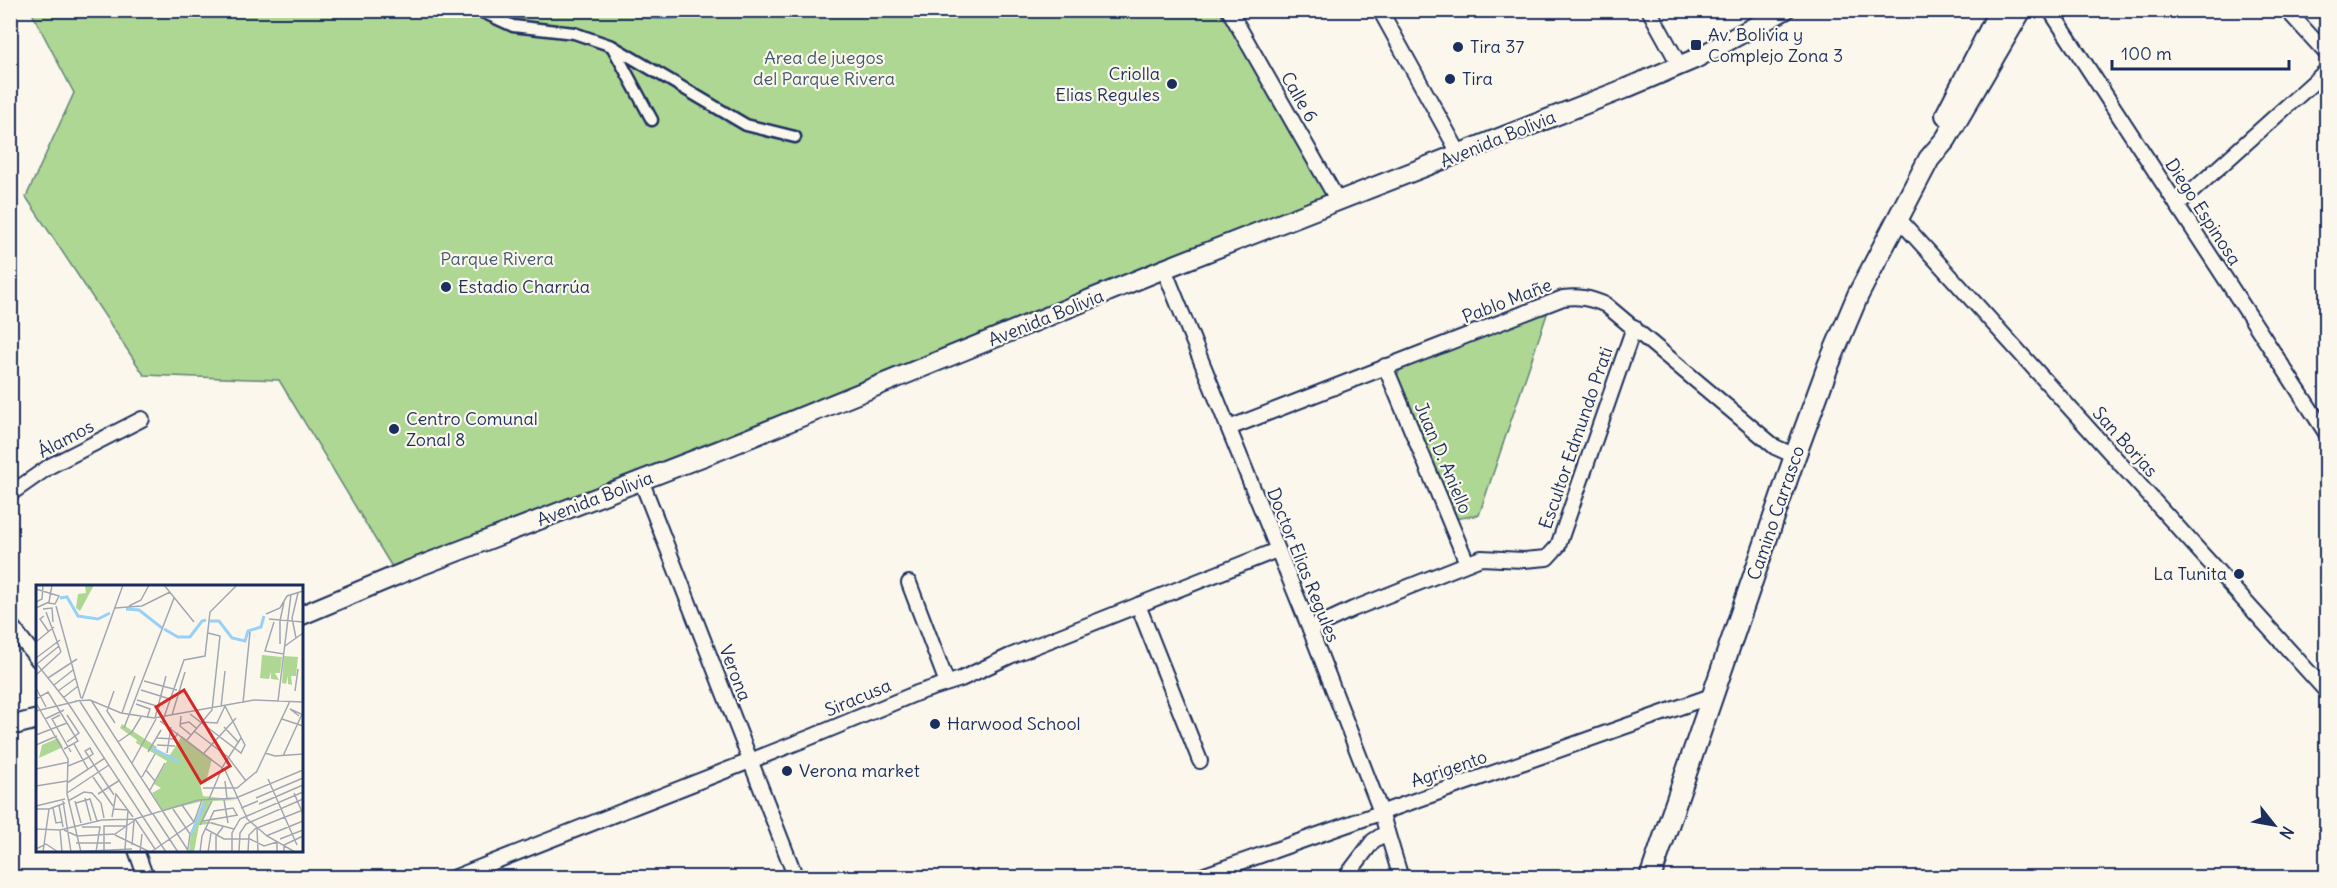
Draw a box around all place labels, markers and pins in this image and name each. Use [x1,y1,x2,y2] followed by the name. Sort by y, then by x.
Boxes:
[1708,23,1843,67] place label: Av. Bolivia y Complejo Zona 3
[1470,35,1524,58] place label: Tira 37
[1689,38,1703,52] marker: Av. Bolivia y Complejo Zona 3
[1451,40,1465,54] marker: Tira 37
[1055,62,1160,106] place label: Criolla Elias Regules
[1462,67,1493,90] place label: Tira
[1443,72,1457,86] marker: Tira
[1165,77,1179,91] marker: Criolla Elias Regules
[458,275,590,298] place label: Estadio Charrúa
[439,280,453,294] marker: Estadio Charrúa
[406,407,538,451] place label: Centro Comunal Zonal 8
[387,422,401,436] marker: Centro Comunal Zonal 8
[2153,562,2227,585] place label: La Tunita
[2232,567,2246,581] marker: La Tunita
[947,712,1081,735] place label: Harwood School
[928,717,942,731] marker: Harwood School
[799,759,920,782] place label: Verona market
[780,764,794,778] marker: Verona market

